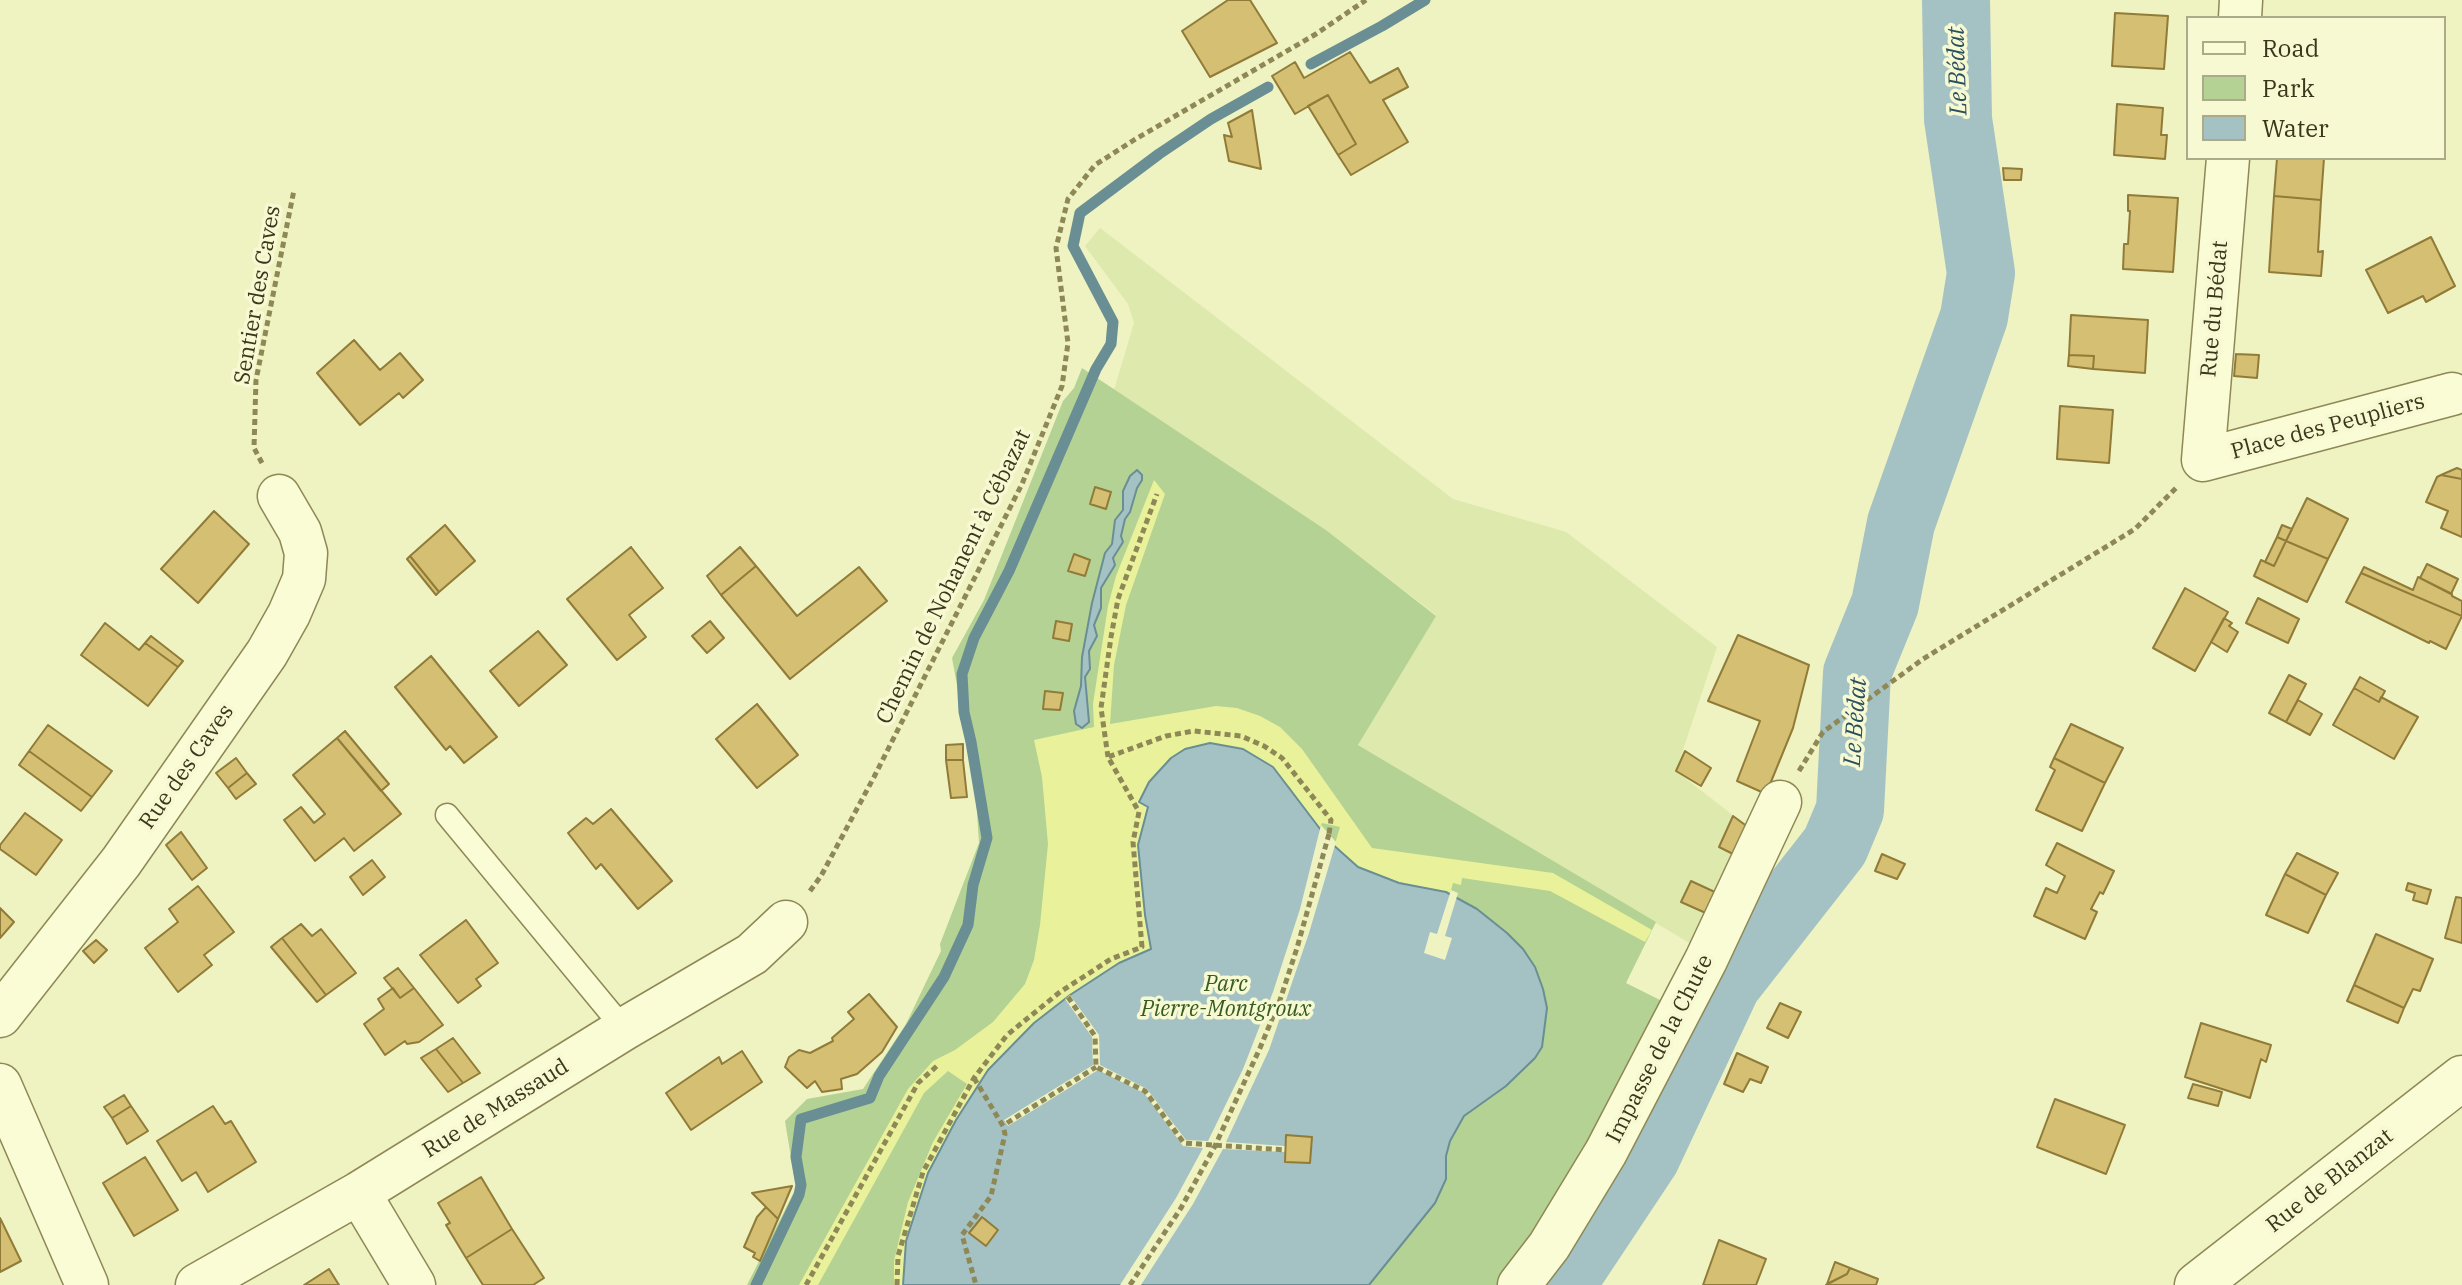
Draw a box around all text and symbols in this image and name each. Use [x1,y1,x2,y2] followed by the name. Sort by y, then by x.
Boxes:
[2186,16,2446,160] legend
[1942,26,1974,116] water label: Le Bédat
[2262,32,2319,64] text: Road
[2262,72,2314,104] text: Park
[2262,112,2329,144] text: Water
[229,204,287,386] street label: Sentier des Caves
[2196,240,2234,378] street label: Rue du Bédat
[2228,388,2428,466] street label: Place des Peupliers
[871,426,1037,728] street label: Chemin de Nohanent à Cébazat
[1839,677,1873,767] water label: Le Bédat
[134,700,240,834] street label: Rue des Caves
[1601,950,1719,1148] street label: Impasse de la Chute
[1141,972,1311,1024] park label: Parc Pierre-Montgroux
[418,1054,574,1164] street label: Rue de Massaud
[2261,1123,2399,1239] street label: Rue de Blanzat

